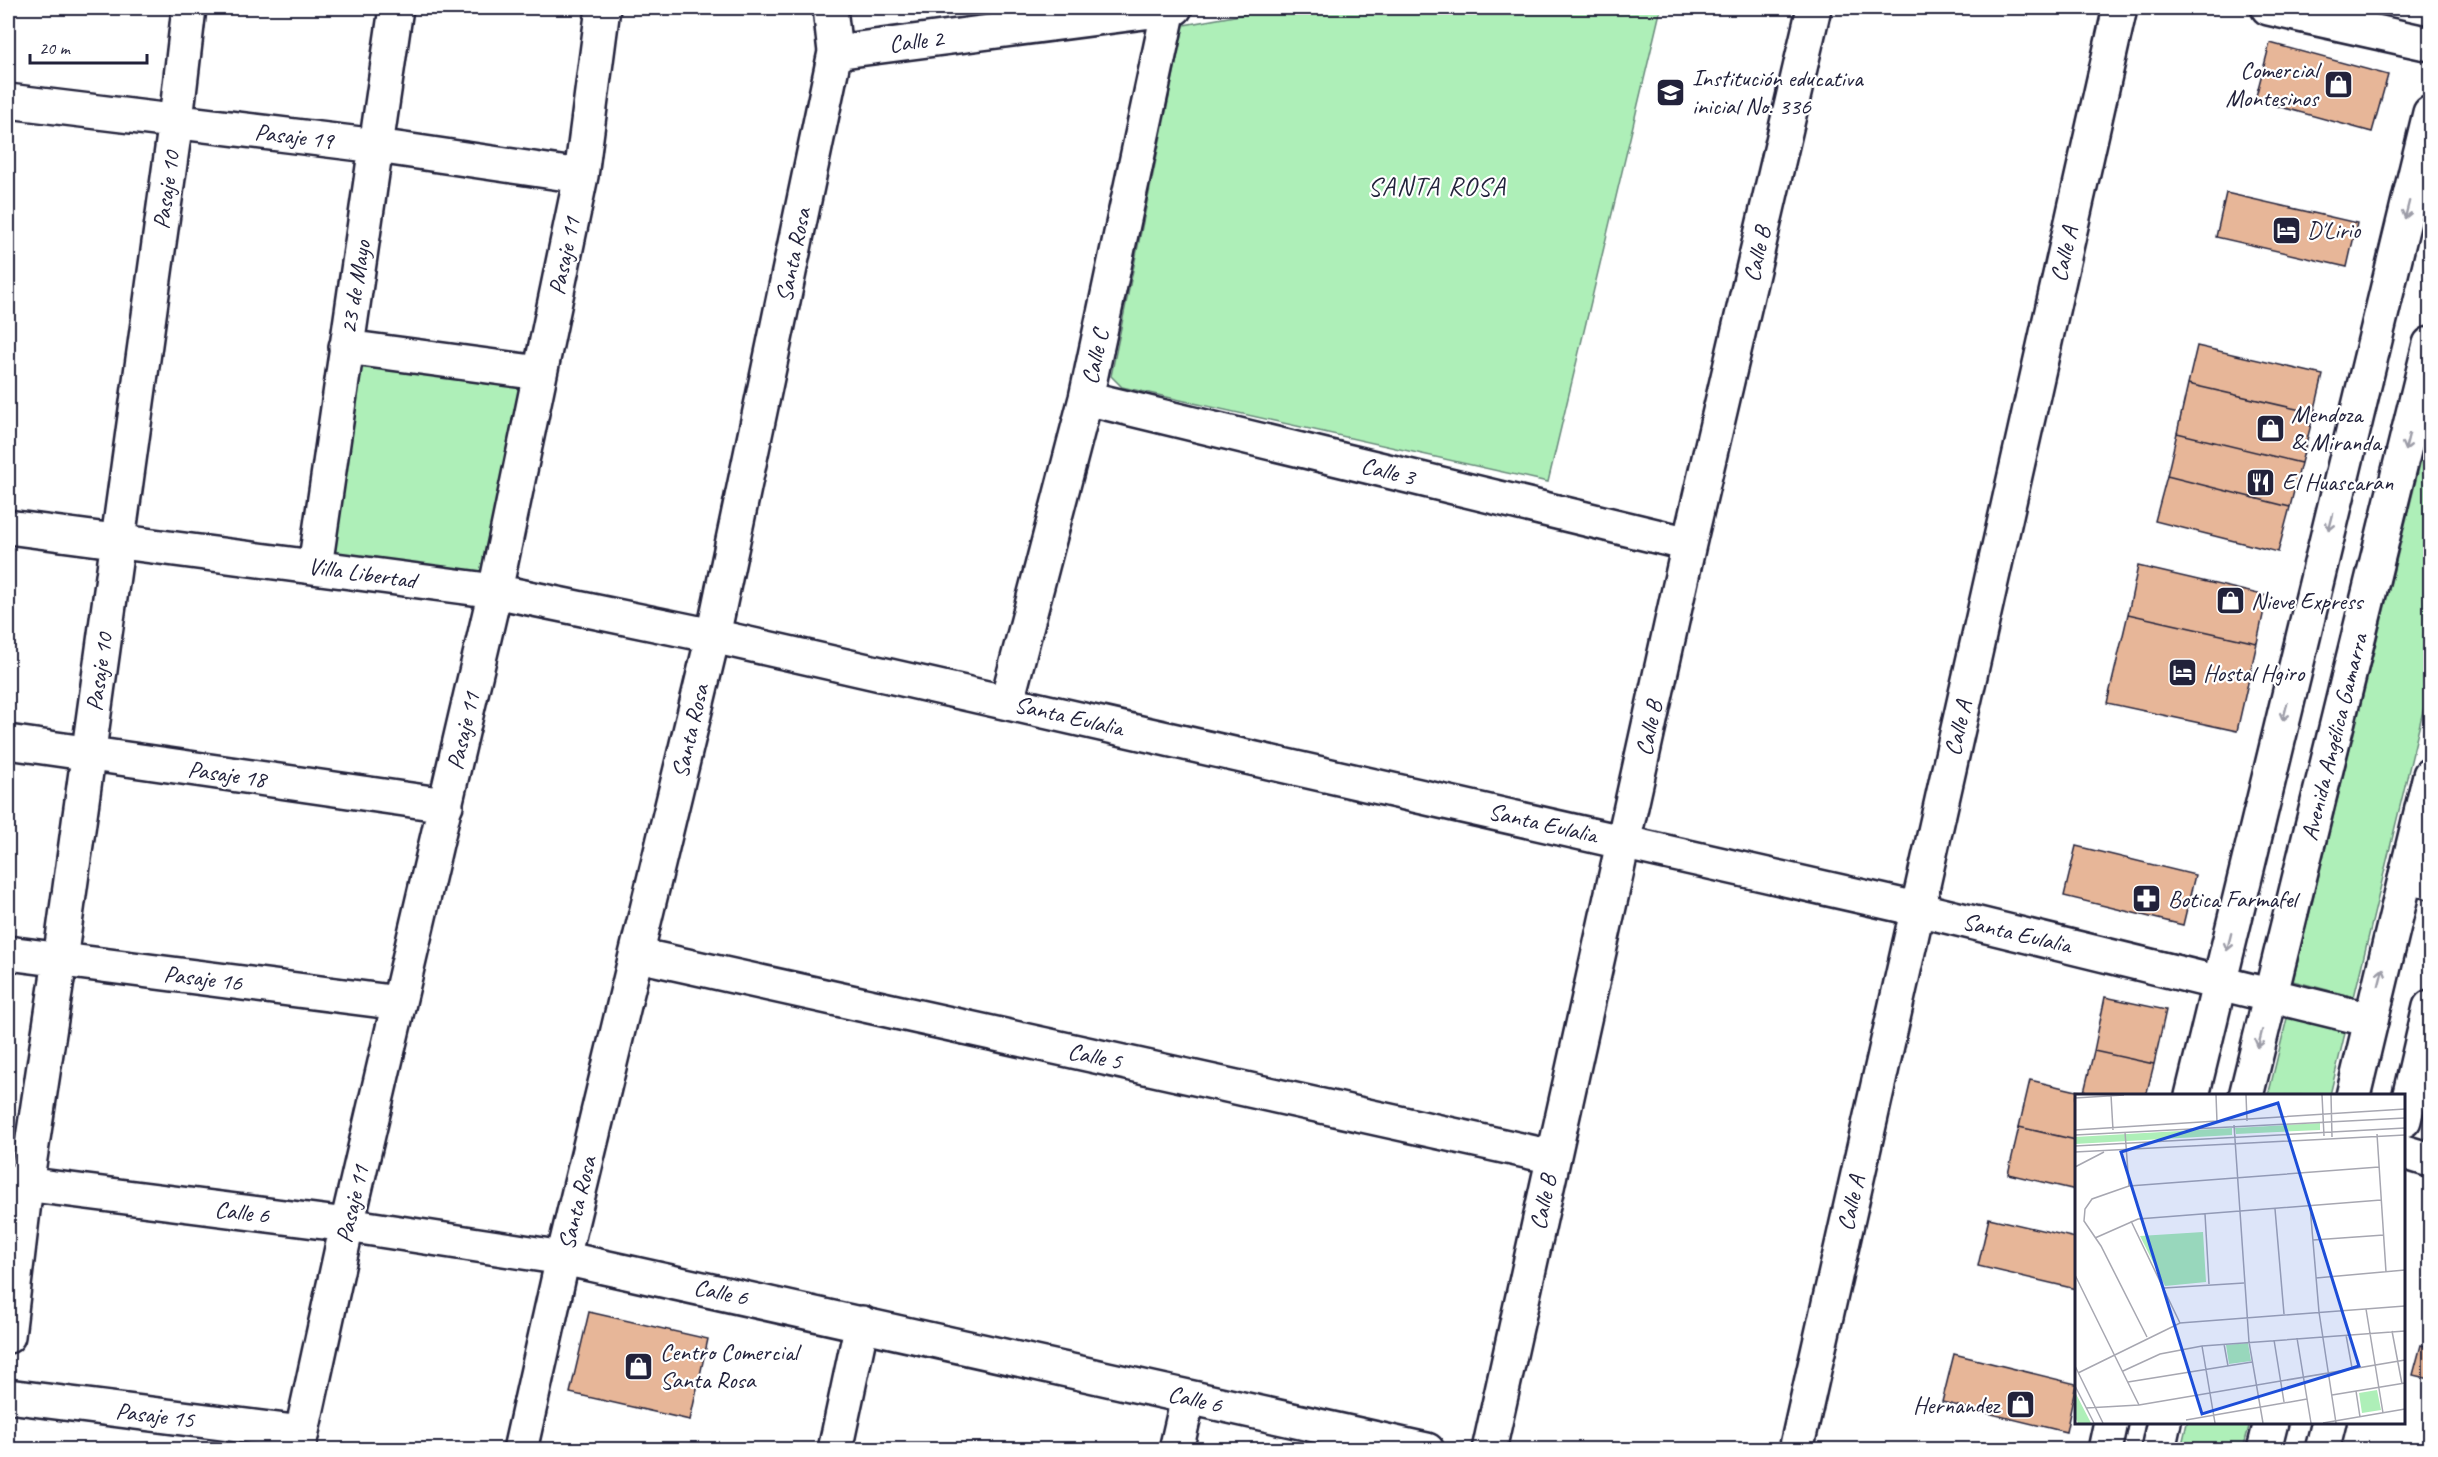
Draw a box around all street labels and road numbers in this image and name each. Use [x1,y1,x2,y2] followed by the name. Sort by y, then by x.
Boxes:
[887,23,947,59] street label: Calle 2
[253,116,337,156] street label: Pasaje 19
[146,147,187,231] street label: Pasaje 10
[768,204,818,305] street label: Santa Rosa
[541,213,587,298] street label: Pasaje 11
[1736,222,1778,285] street label: Calle B
[2043,223,2085,284] street label: Calle A
[333,237,377,336] street label: 23 de Mayo
[1075,324,1116,387] street label: Calle C
[1358,450,1420,493] street label: Calle 3
[306,551,421,596] street label: Villa Libertad
[79,629,120,713] street label: Pasaje 10
[2294,629,2374,843] street label: Avenida Angélica Gamarra
[665,680,716,781] street label: Santa Rosa
[440,688,487,773] street label: Pasaje 11
[1012,689,1128,744] street label: Santa Eulalia
[1629,696,1670,758] street label: Calle B
[1937,697,1979,758] street label: Calle A
[186,754,270,795] street label: Pasaje 18
[1486,796,1602,851] street label: Santa Eulalia
[1960,906,2076,961] street label: Santa Eulalia
[162,958,245,998] street label: Pasaje 16
[1065,1036,1126,1077] street label: Calle 5
[551,1152,603,1253] street label: Santa Rosa
[329,1161,376,1246] street label: Pasaje 11
[1523,1170,1564,1232] street label: Calle B
[1830,1172,1872,1233] street label: Calle A
[213,1194,272,1230] street label: Calle 6
[691,1272,752,1313] street label: Calle 6
[1165,1378,1226,1420] street label: Calle 6
[114,1395,197,1435] street label: Pasaje 15

